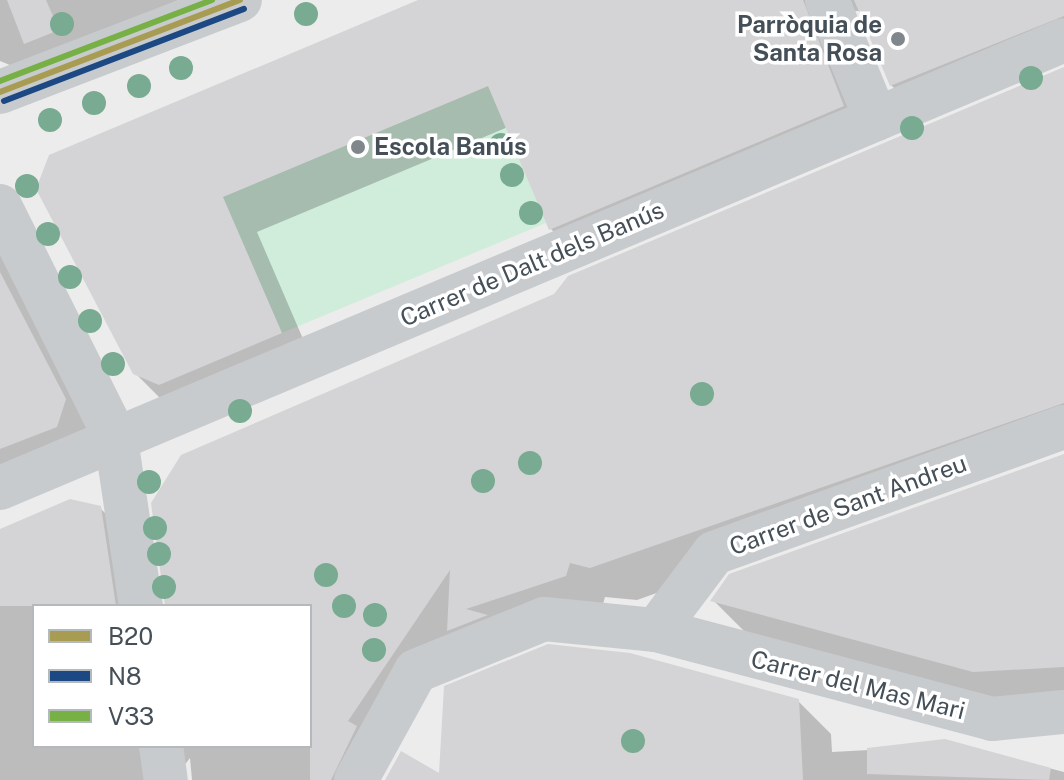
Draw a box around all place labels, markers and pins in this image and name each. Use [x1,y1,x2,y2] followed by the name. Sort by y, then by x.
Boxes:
[737,11,882,67] place label: Parròquia de Santa Rosa
[889,30,907,48] marker: Parròquia de Santa Rosa
[374,133,527,161] place label: Escola Banús
[349,138,367,156] marker: Escola Banús

